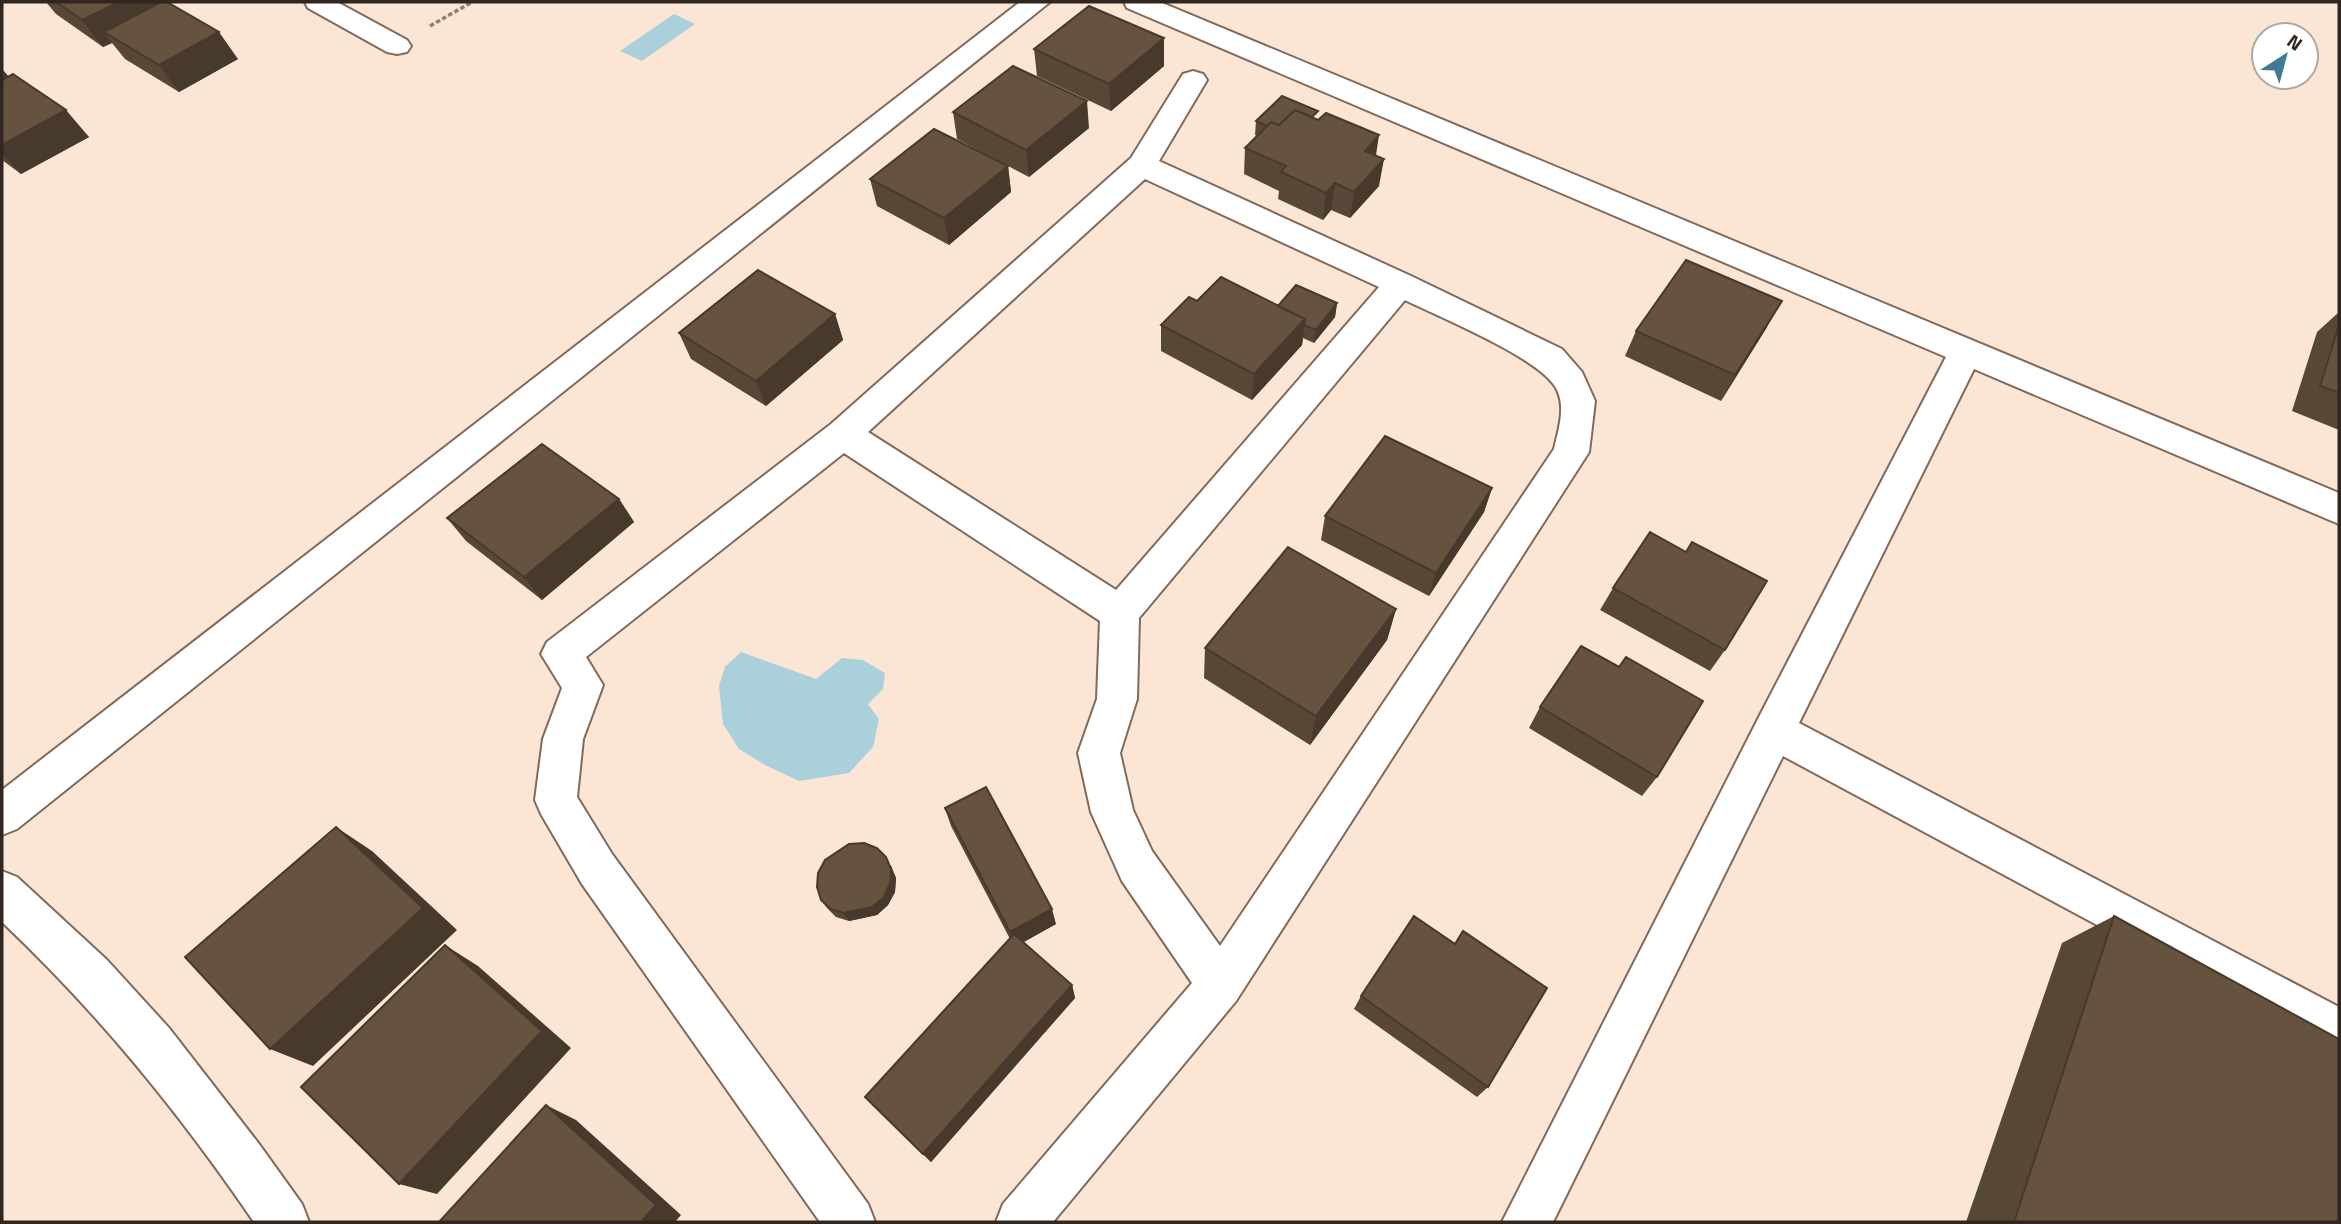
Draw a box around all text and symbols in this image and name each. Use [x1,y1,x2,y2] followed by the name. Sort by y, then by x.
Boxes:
[2250,21,2320,91] north arrow
[2281,26,2309,57] text: N

